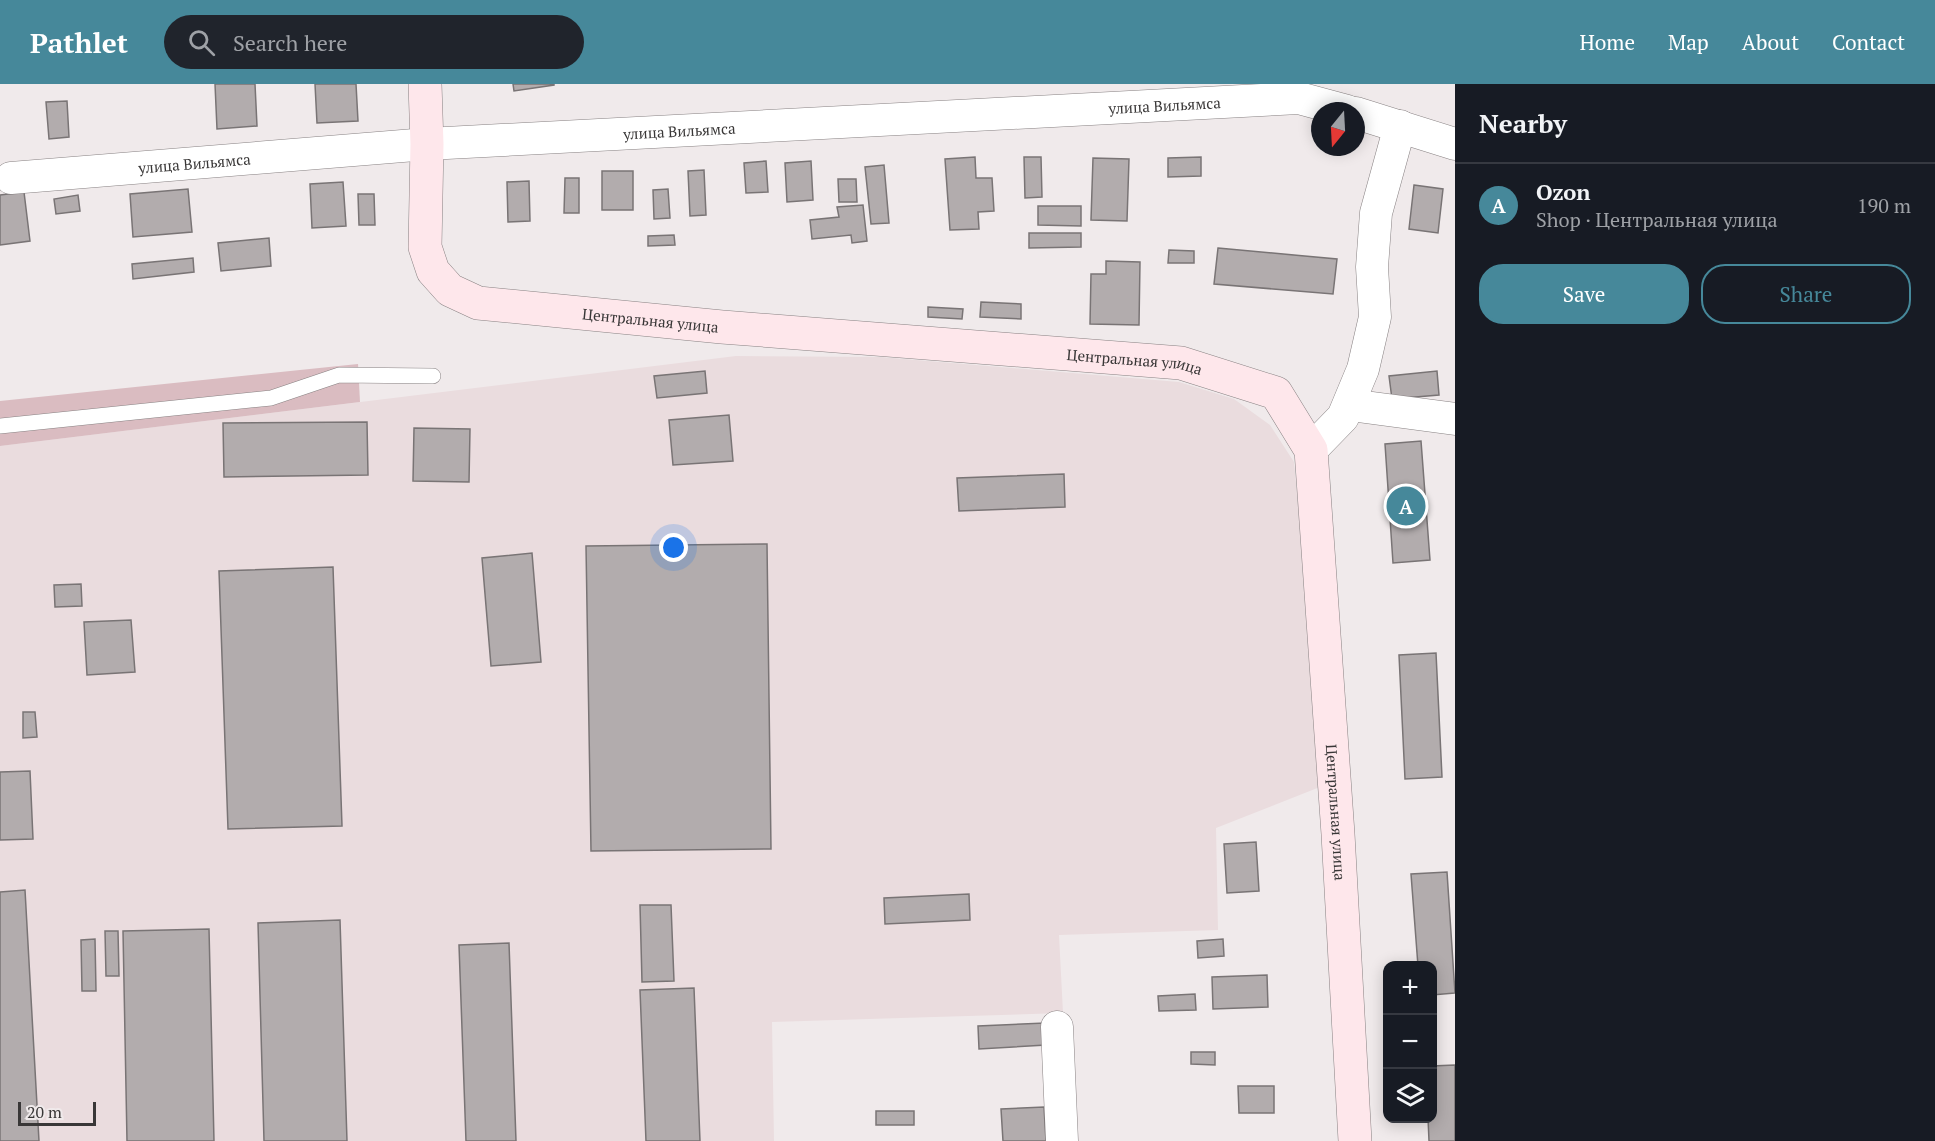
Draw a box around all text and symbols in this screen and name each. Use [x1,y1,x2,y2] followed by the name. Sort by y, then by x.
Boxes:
[164,15,584,69] search box
[30,24,128,61] text: Pathlet
[185,26,218,59] icon: search
[233,28,347,57] text: Search here
[1579,28,1635,56] text: Home
[1668,28,1709,56] text: Map
[1742,28,1799,56] text: About
[1832,28,1905,56] text: Contact
[1107,92,1222,118] street label: улица Вильямса
[1311,102,1365,156] north arrow
[1479,106,1567,140] text: Nearby
[622,118,736,144] street label: улица Вильямса
[137,148,252,178] street label: улица Вильямса
[1536,177,1590,206] text: Ozon
[1491,192,1506,219] text: A
[1857,192,1911,219] text: 190 m
[1536,206,1778,233] text: Shop · Центральная улица
[1479,264,1689,324] button: Save
[1701,264,1911,324] button: Share
[581,303,720,337] street label: Центральная улица
[1066,344,1205,379] street label: Центральная улица
[1386,484,1426,528] pin: A
[659,533,688,562] your location
[1322,743,1351,882] street label: Центральная улица
[1383,961,1437,1123] map controls
[1383,961,1437,1015] button: +
[1383,1015,1437,1069] button: −
[1383,1069,1437,1123] button: layers
[18,1099,96,1126] scale bar
[27,1101,62,1123] text: 20 m

